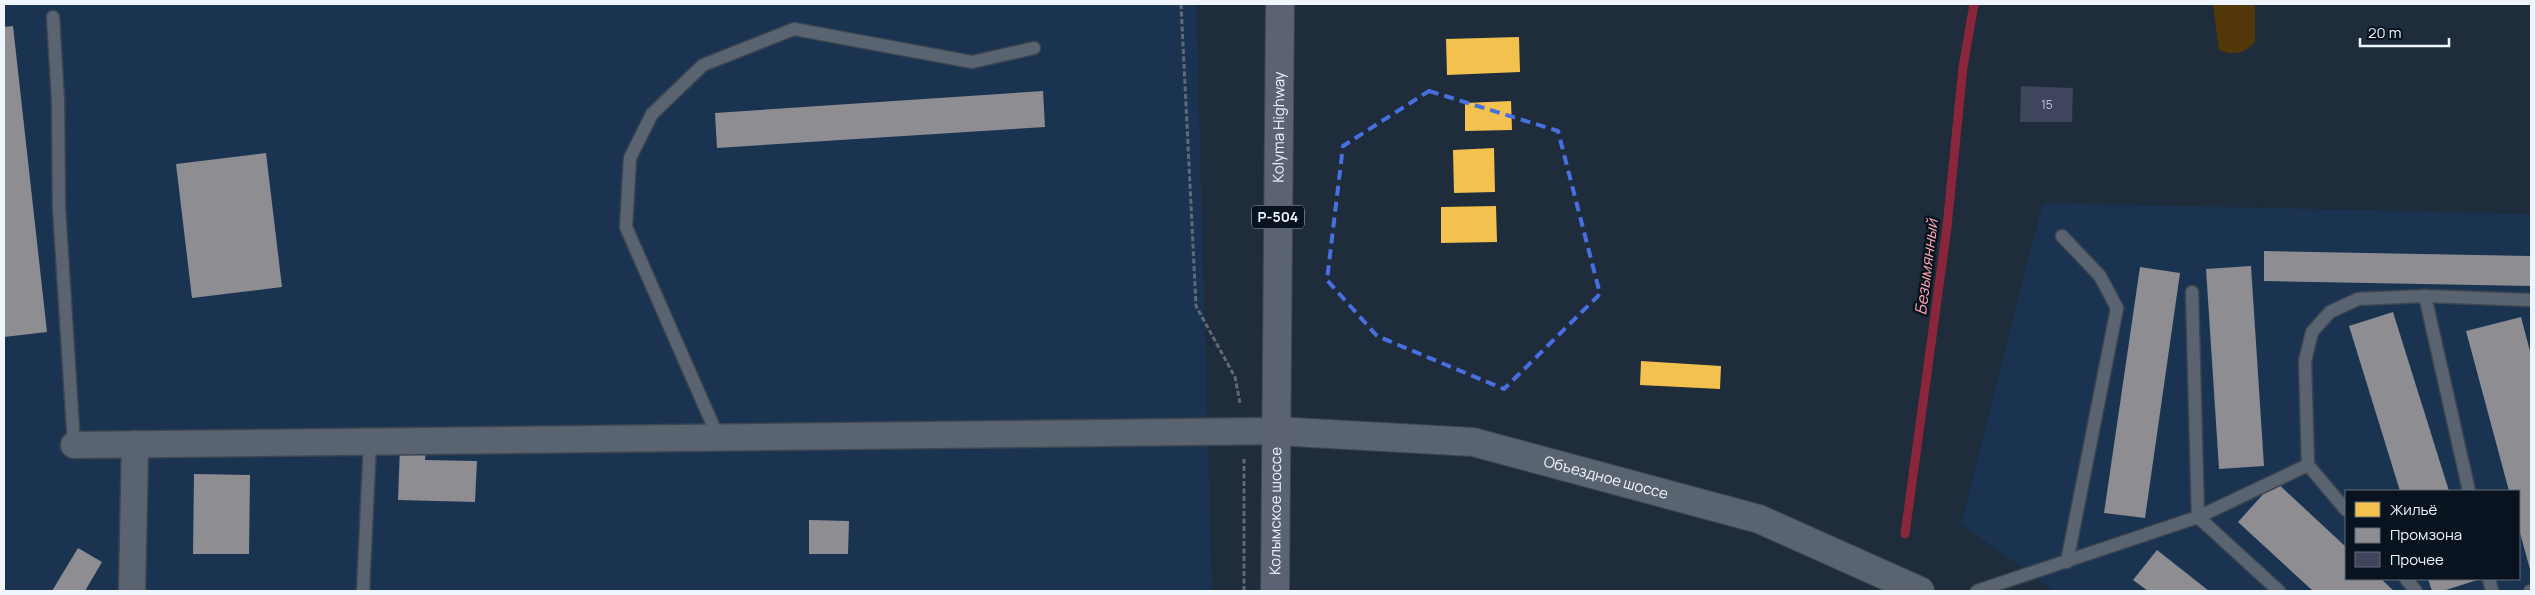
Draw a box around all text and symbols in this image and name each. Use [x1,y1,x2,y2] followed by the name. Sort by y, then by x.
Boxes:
[2360,15,2449,47] scale bar
[2368,22,2401,43] text: 20 m
[1267,71,1289,183] street label: Kolyma Highway
[2041,96,2053,113] house number: 15
[1252,206,1304,228] road number: Р-504
[1909,216,1943,316] water label: Безымянный
[1264,447,1286,575] street label: Колымское шоссе
[1542,451,1671,504] street label: Объездное шоссе
[2345,490,2520,580] legend
[2390,499,2438,520] text: Жильё
[2390,524,2462,545] text: Промзона
[2390,549,2444,570] text: Прочее

